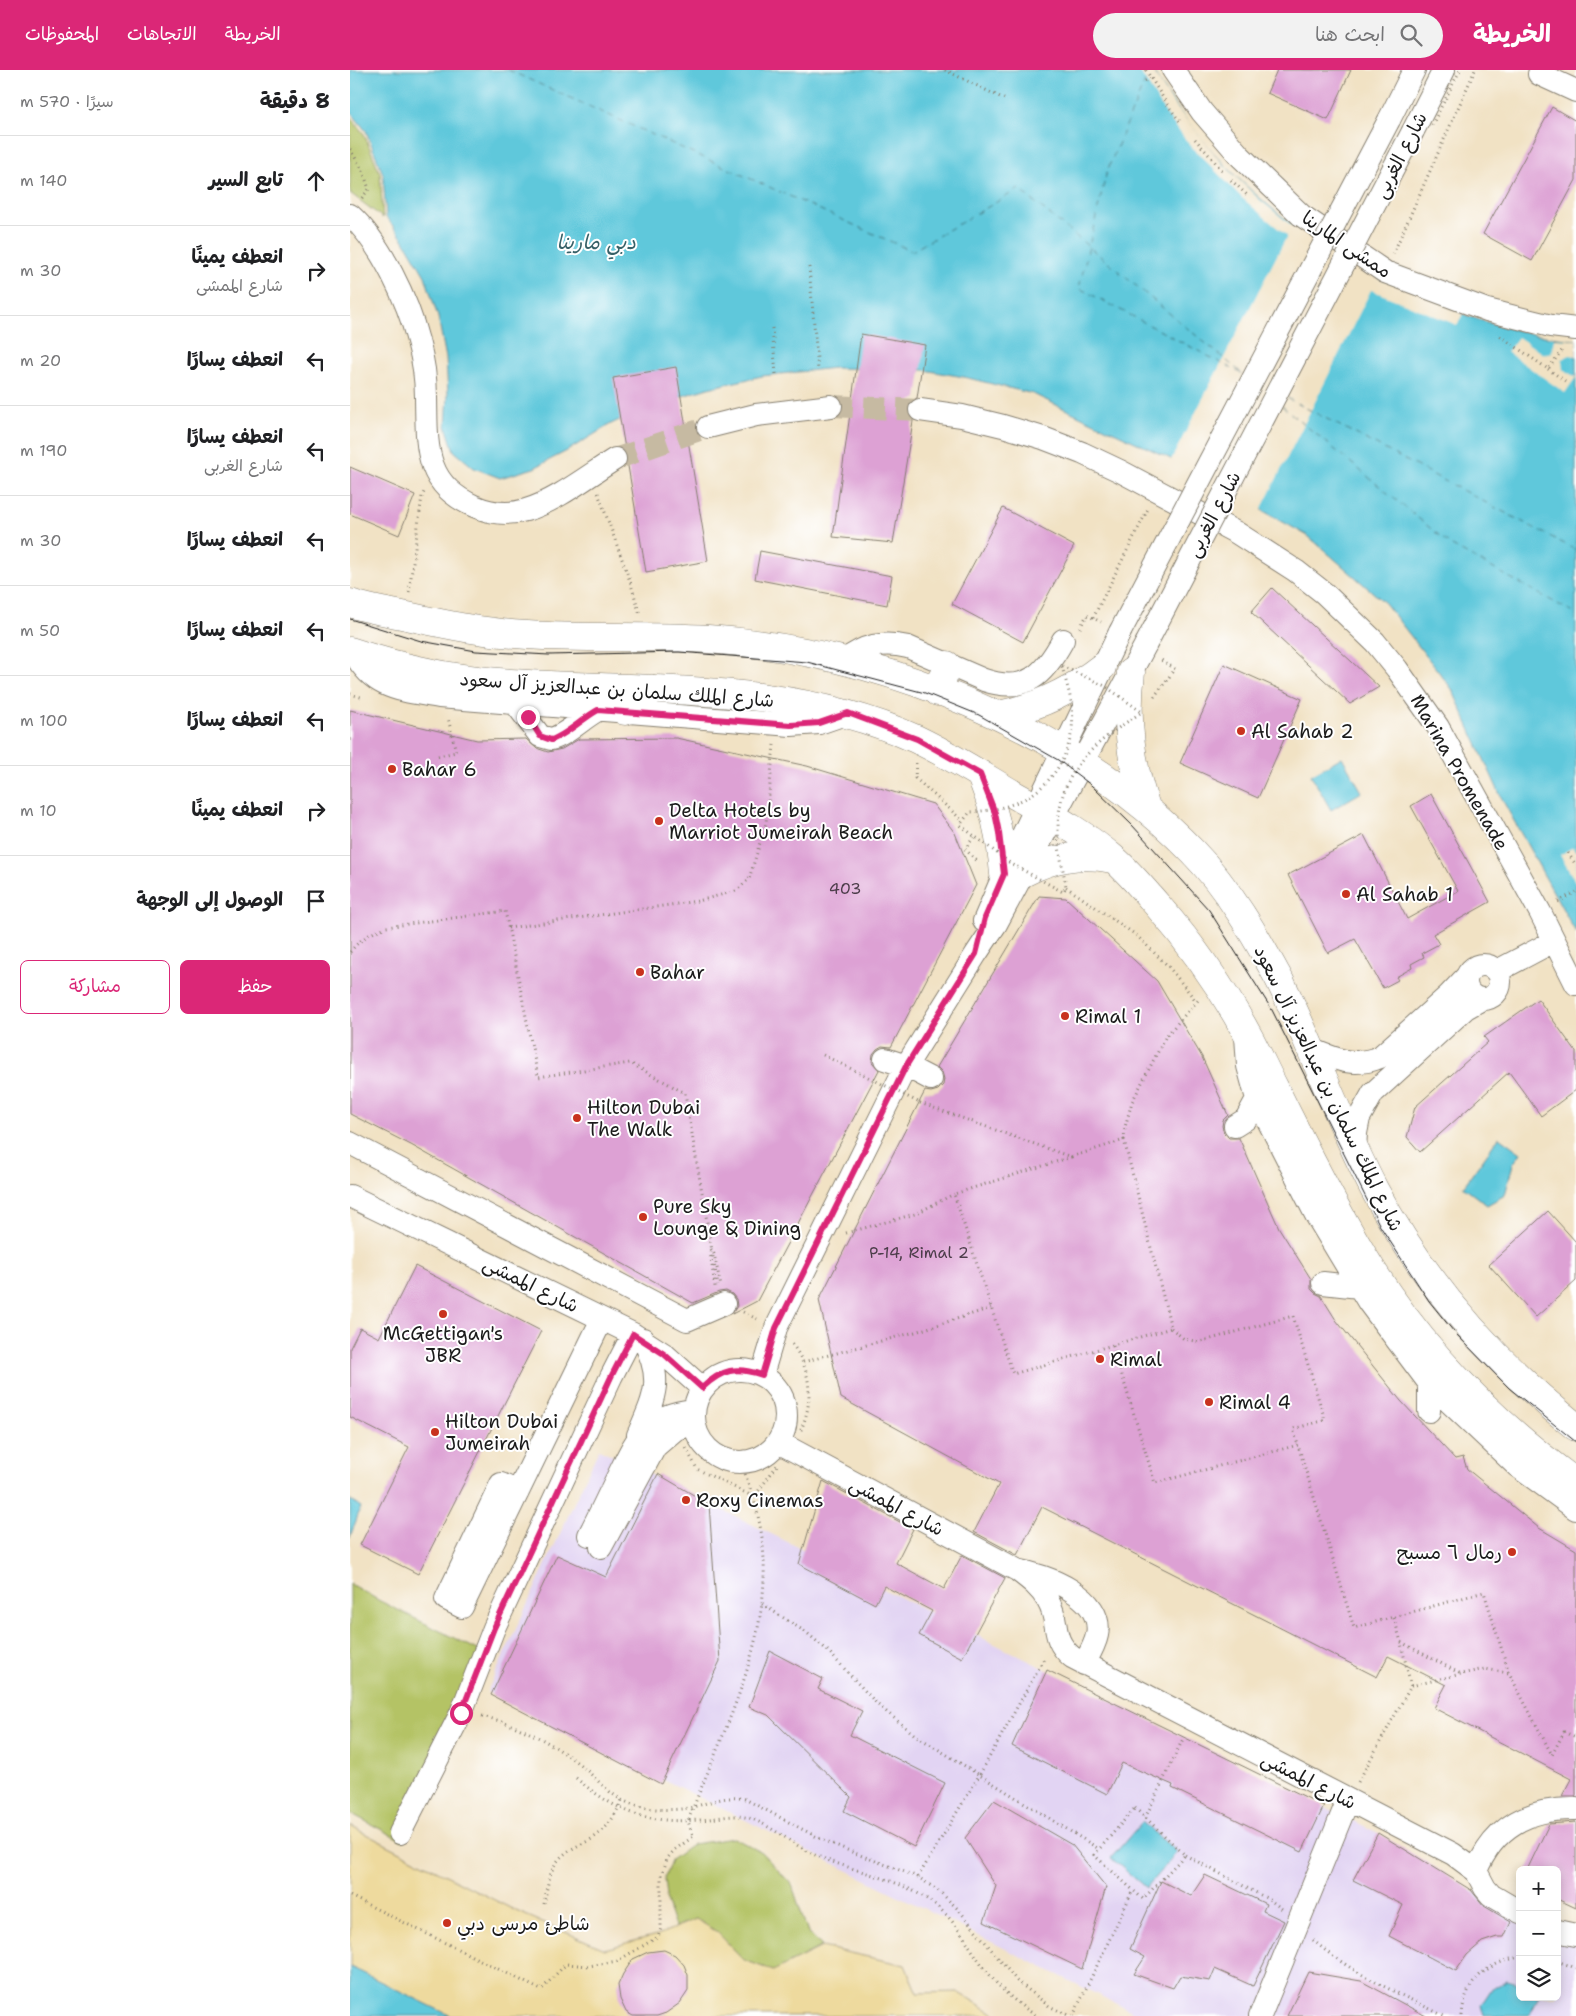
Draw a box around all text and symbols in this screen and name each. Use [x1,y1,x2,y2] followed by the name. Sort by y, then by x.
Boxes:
[1093,13,1443,58] search box
[1473,18,1551,50] text: الخريطة
[1397,21,1425,49] icon: search
[25,22,99,46] text: المحفوظات
[127,22,197,46] text: الاتجاهات
[225,22,281,46] text: الخريطة
[1315,22,1385,47] text: ابحث هنا
[260,87,330,115] text: 8 دقيقة
[20,91,114,112] text: سيرًا · 570 m
[1368,108,1434,203] street label: شارع الغربى
[209,167,283,192] text: تابع السير
[302,167,330,195] icon: ahead
[20,170,68,191] text: 140 m
[1297,205,1397,284] street label: ممشى المارينا
[556,229,636,260] water label: دبي مارينا
[192,244,283,269] text: انعطف يمينًا
[302,257,330,285] icon: right
[20,260,61,281] text: 30 m
[196,275,283,296] text: شارع الممشى
[187,347,283,372] text: انعطف يسارًا
[302,347,330,375] icon: left
[20,350,61,371] text: 20 m
[187,424,283,449] text: انعطف يسارًا
[302,437,330,465] icon: left
[20,440,67,461] text: 190 m
[204,455,283,476] text: شارع الغربى
[1180,467,1247,562] street label: شارع الغربى
[187,527,283,552] text: انعطف يسارًا
[302,527,330,555] icon: left
[20,530,61,551] text: 30 m
[187,617,283,642] text: انعطف يسارًا
[302,617,330,645] icon: left
[20,620,60,641] text: 50 m
[459,666,775,714] street label: شارع الملك سلمان بن عبدالعزيز آل سعود
[1405,690,1514,855] street label: Marina Promenade
[517,706,540,729] route end
[187,707,283,732] text: انعطف يسارًا
[302,707,330,735] icon: left
[20,710,68,731] text: 100 m
[1251,719,1354,744] place label: Al Sahab 2
[1235,725,1247,737] marker: Al Sahab 2
[402,757,477,782] place label: Bahar 6
[386,763,398,775] marker: Bahar 6
[192,797,283,822] text: انعطف يمينًا
[302,797,330,825] icon: right
[669,798,893,845] place label: Delta Hotels by Marriot Jumeirah Beach
[20,800,57,821] text: 10 m
[653,815,665,827] marker: Delta Hotels by Marriot Jumeirah Beach
[829,878,861,899] house number: 403
[1356,882,1453,907] place label: Al Sahab 1
[136,887,283,912] text: الوصول إلى الوجهة
[302,887,330,915] icon: arrive
[1340,888,1352,900] marker: Al Sahab 1
[1247,941,1409,1236] street label: شارع الملك سلمان بن عبدالعزيز آل سعود
[20,960,170,1014] button: مشاركة
[180,960,330,1014] button: حفظ
[650,960,705,985] place label: Bahar
[634,966,646,978] marker: Bahar
[1075,1004,1141,1029] place label: Rimal 1
[1059,1010,1071,1022] marker: Rimal 1
[587,1095,700,1142] place label: Hilton Dubai The Walk
[571,1112,583,1124] marker: Hilton Dubai The Walk
[653,1194,801,1241] place label: Pure Sky Lounge & Dining
[637,1211,649,1223] marker: Pure Sky Lounge & Dining
[869,1242,969,1263] house number: P-14, Rimal 2
[478,1251,583,1319] street label: شارع الممشى
[437,1308,449,1320] marker: McGettigan's JBR
[383,1321,503,1368] place label: McGettigan's JBR
[1110,1347,1162,1372] place label: Rimal
[1094,1353,1106,1365] marker: Rimal
[1219,1390,1291,1415] place label: Rimal 4
[1203,1396,1215,1408] marker: Rimal 4
[445,1409,558,1456] place label: Hilton Dubai Jumeirah
[429,1426,441,1438] marker: Hilton Dubai Jumeirah
[845,1471,948,1543] street label: شارع الممشى
[696,1488,824,1513] place label: Roxy Cinemas
[680,1494,692,1506] marker: Roxy Cinemas
[1397,1540,1502,1565] place label: رمال ٦ مسبح
[1506,1546,1518,1558] marker: رمال ٦ مسبح
[450,1702,473,1725] route start
[1257,1746,1360,1816] street label: شارع الممشى
[1516,1866,1561,2001] map controls
[1516,1866,1561,1911] button: +
[457,1911,590,1940] place label: شاطئ مرسى دبي
[1516,1911,1561,1956] button: −
[441,1917,453,1929] marker: شاطئ مرسى دبي
[1516,1956,1561,2001] button: layers

